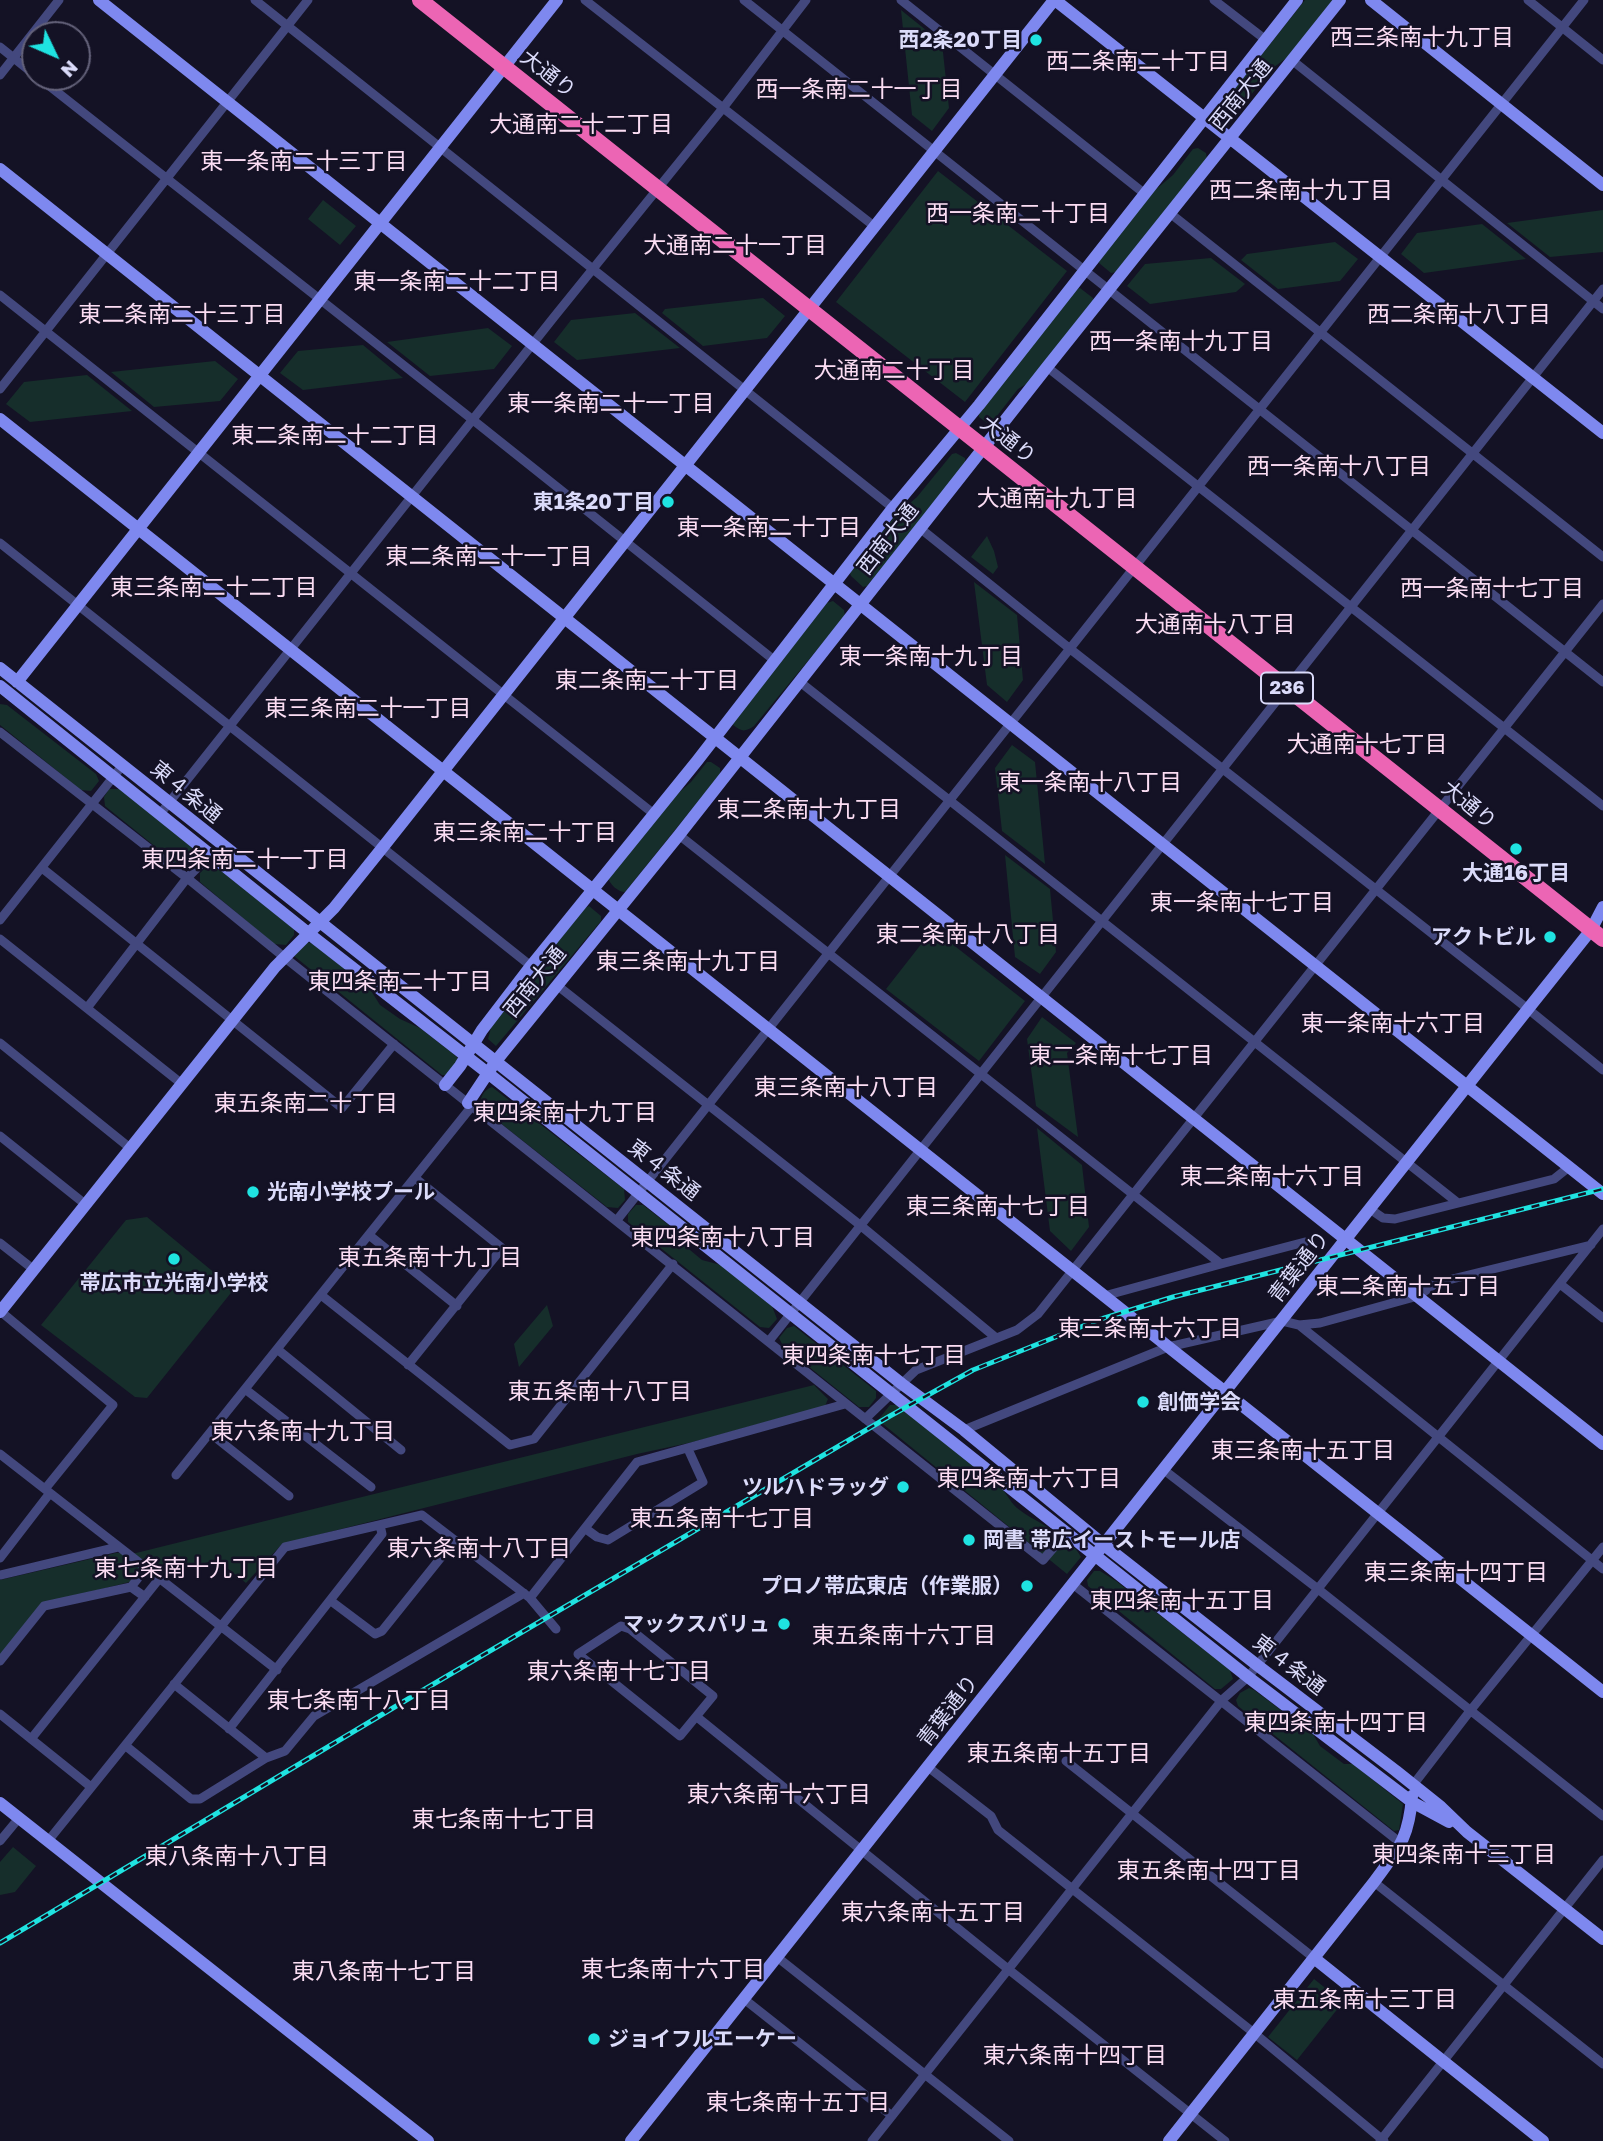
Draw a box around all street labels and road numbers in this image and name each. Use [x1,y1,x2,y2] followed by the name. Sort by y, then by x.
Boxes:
[515,45,581,103] street label: 大通り
[1205,54,1277,136] street label: 西南大通
[975,411,1041,469] street label: 大通り
[852,498,924,580] street label: 西南大通
[1261,673,1313,704] road number: 236
[145,756,227,828] street label: 東４条通
[1437,775,1501,835] street label: 大通り
[499,941,571,1023] street label: 西南大通
[623,1134,705,1206] street label: 東４条通
[1263,1226,1335,1308] street label: 青葉通り
[1248,1630,1330,1700] street label: 東４条通
[912,1670,984,1752] street label: 青葉通り

